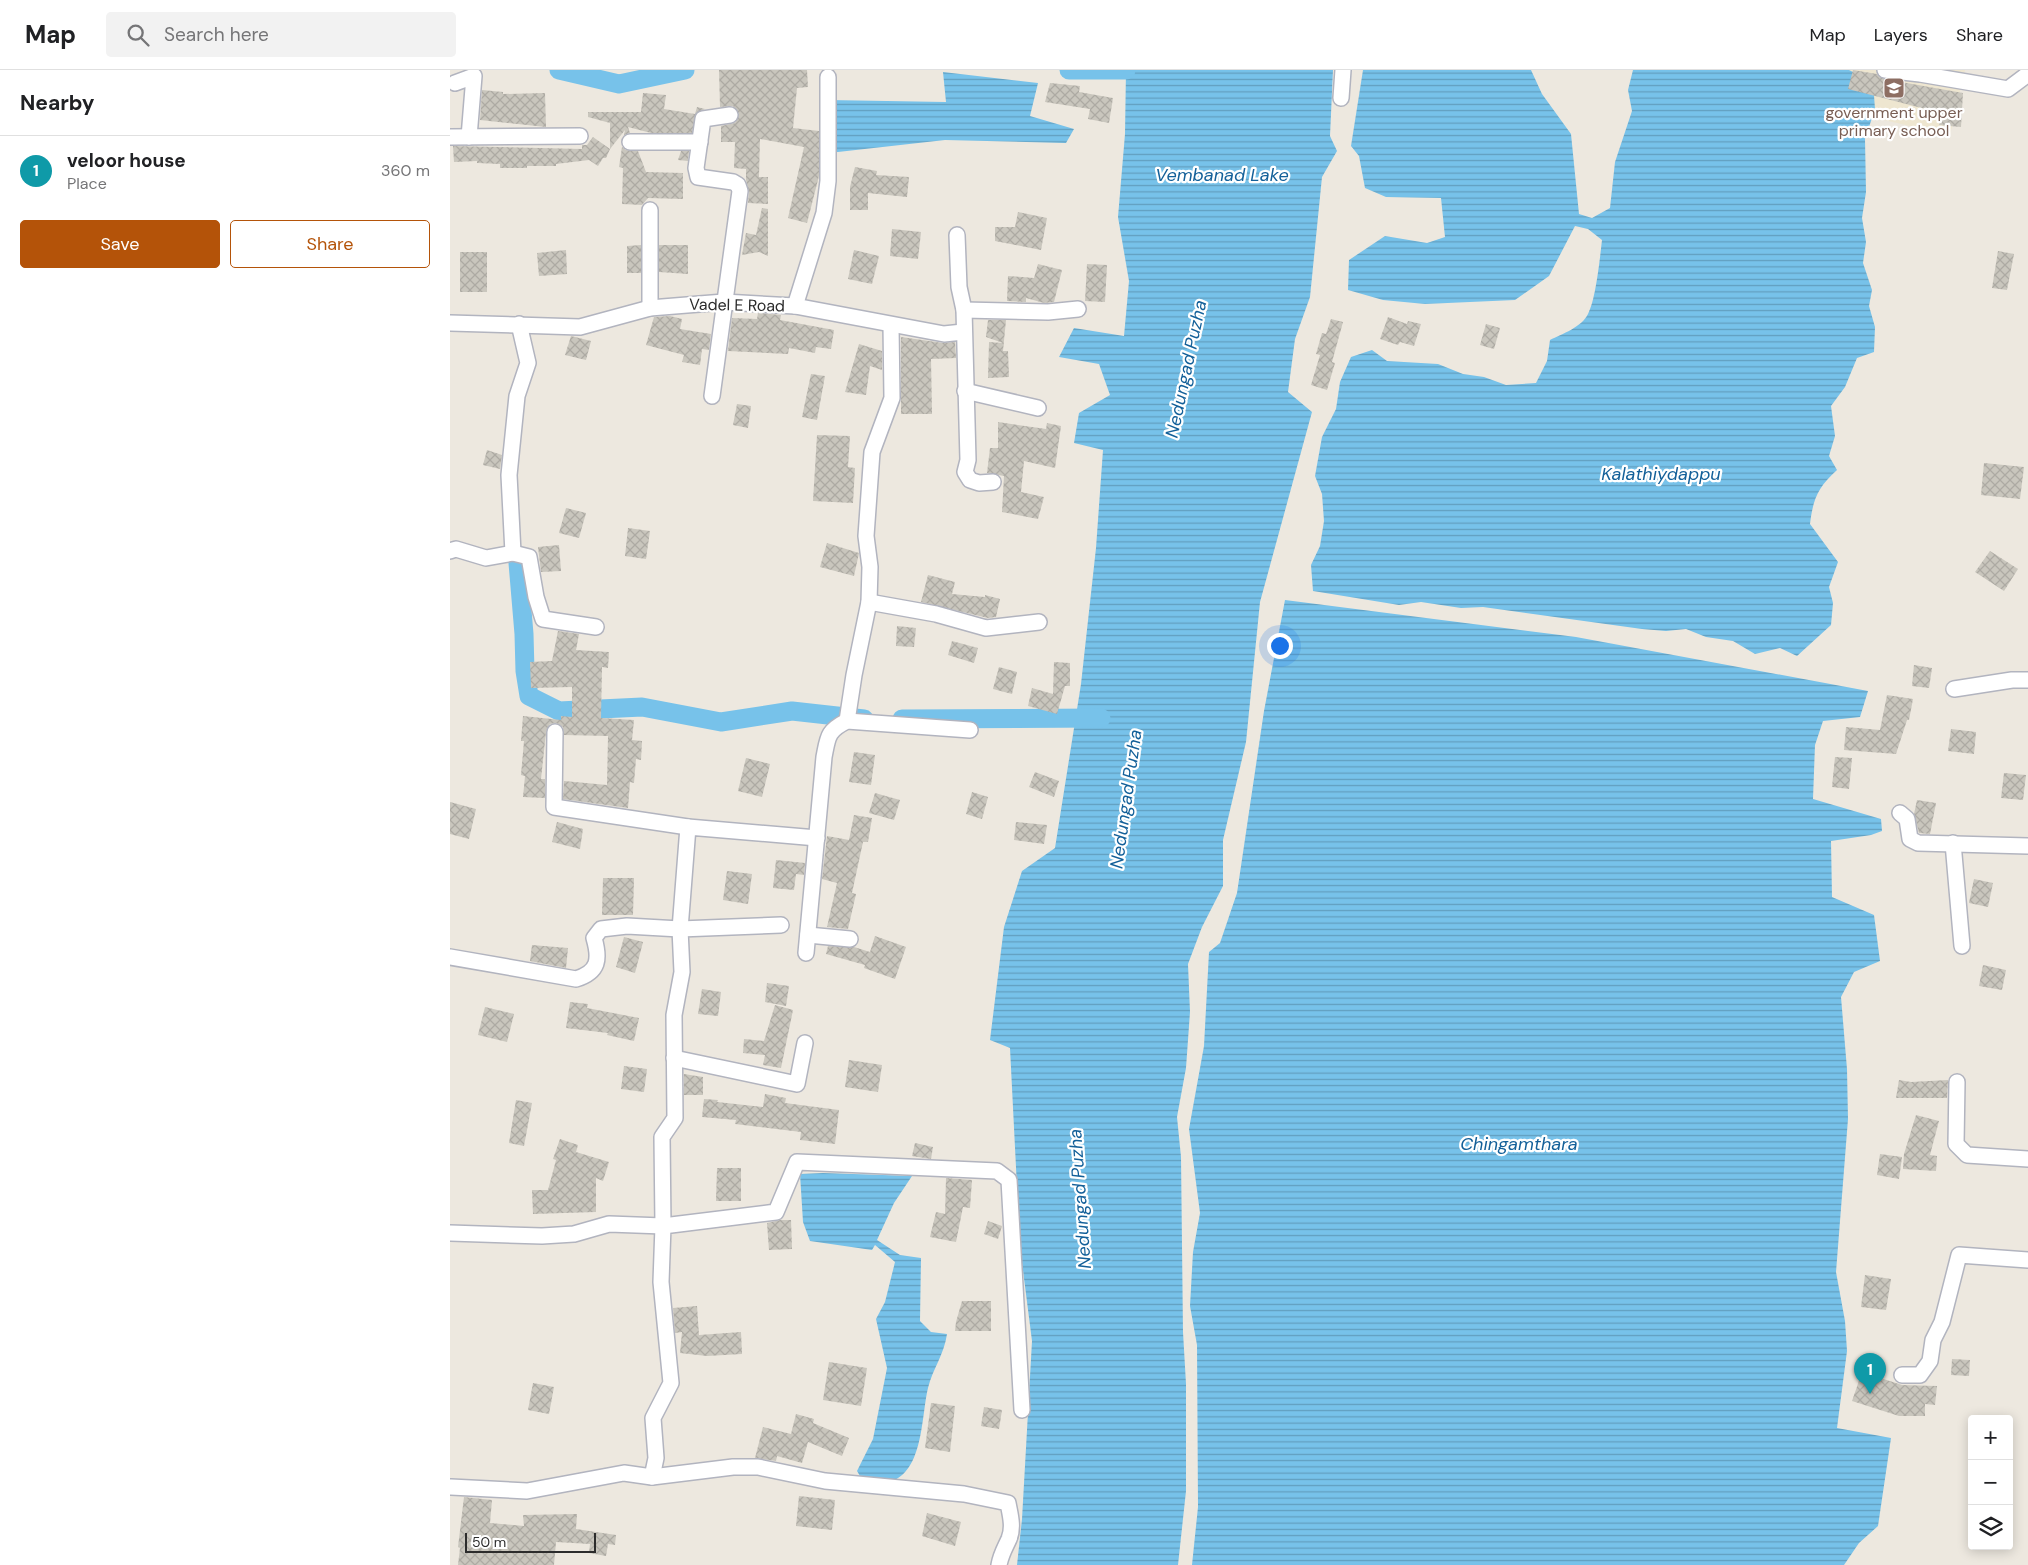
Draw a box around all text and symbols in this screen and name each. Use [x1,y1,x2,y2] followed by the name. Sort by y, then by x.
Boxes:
[106,12,456,57] search box
[25,19,76,50] text: Map
[124,21,152,49] icon: search
[164,22,269,47] text: Search here
[1810,23,1846,47] text: Map
[1874,23,1928,47] text: Layers
[1956,23,2003,47] text: Share
[1882,76,1906,100] school or university icon: government upper primary school
[20,89,94,117] text: Nearby
[1825,102,1963,141] place label: government upper primary school
[67,148,186,173] text: veloor house
[33,160,39,181] text: 1
[381,160,430,181] text: 360 m
[1155,163,1289,187] water label: Vembanad Lake
[67,173,107,194] text: Place
[20,220,220,268] button: Save
[230,220,430,268] button: Share
[689,294,785,316] street label: Vadel E Road
[1160,298,1212,440] water label: Nedungad Puzha
[1601,462,1721,486] water label: Kalathiydappu
[1267,633,1293,659] your location
[1104,728,1148,870] water label: Nedungad Puzha
[1063,1128,1097,1270] water label: Nedungad Puzha
[1460,1132,1578,1156] water label: Chingamthara
[1854,1353,1886,1394] pin: 1
[1968,1415,2013,1550] map controls
[1968,1415,2013,1460] button: +
[1968,1460,2013,1505] button: −
[1968,1505,2013,1550] button: layers
[465,1530,596,1553] scale bar
[472,1533,506,1551] text: 50 m

